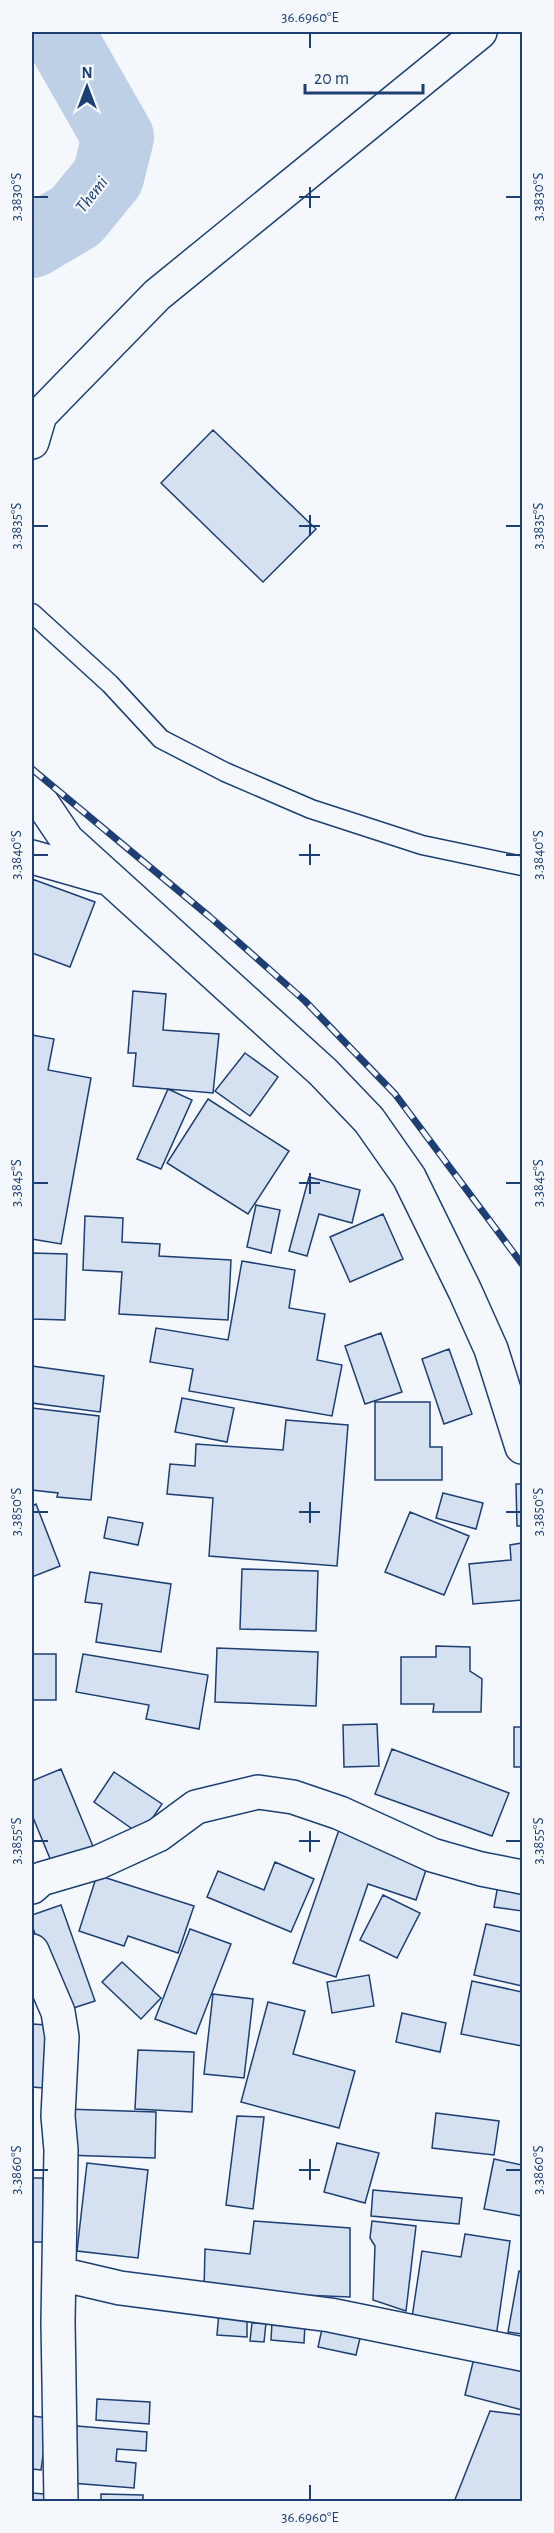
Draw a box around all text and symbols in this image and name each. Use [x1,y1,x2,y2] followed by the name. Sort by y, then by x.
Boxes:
[281,10,339,25] text: 36.6960°E
[57,57,117,117] north arrow
[305,57,424,95] scale bar
[81,65,93,81] text: N
[314,70,349,88] text: 20 m
[9,173,24,221] text: 3.3830°S
[72,173,112,216] water label: Themi
[531,173,546,221] text: 3.3830°S
[9,503,24,549] text: 3.3835°S
[531,503,546,549] text: 3.3835°S
[9,830,24,880] text: 3.3840°S
[531,830,546,880] text: 3.3840°S
[9,1159,24,1207] text: 3.3845°S
[531,1159,546,1207] text: 3.3845°S
[9,1488,24,1536] text: 3.3850°S
[531,1488,546,1536] text: 3.3850°S
[9,1818,24,1864] text: 3.3855°S
[531,1818,546,1864] text: 3.3855°S
[9,2145,24,2195] text: 3.3860°S
[531,2145,546,2195] text: 3.3860°S
[281,2510,339,2525] text: 36.6960°E

